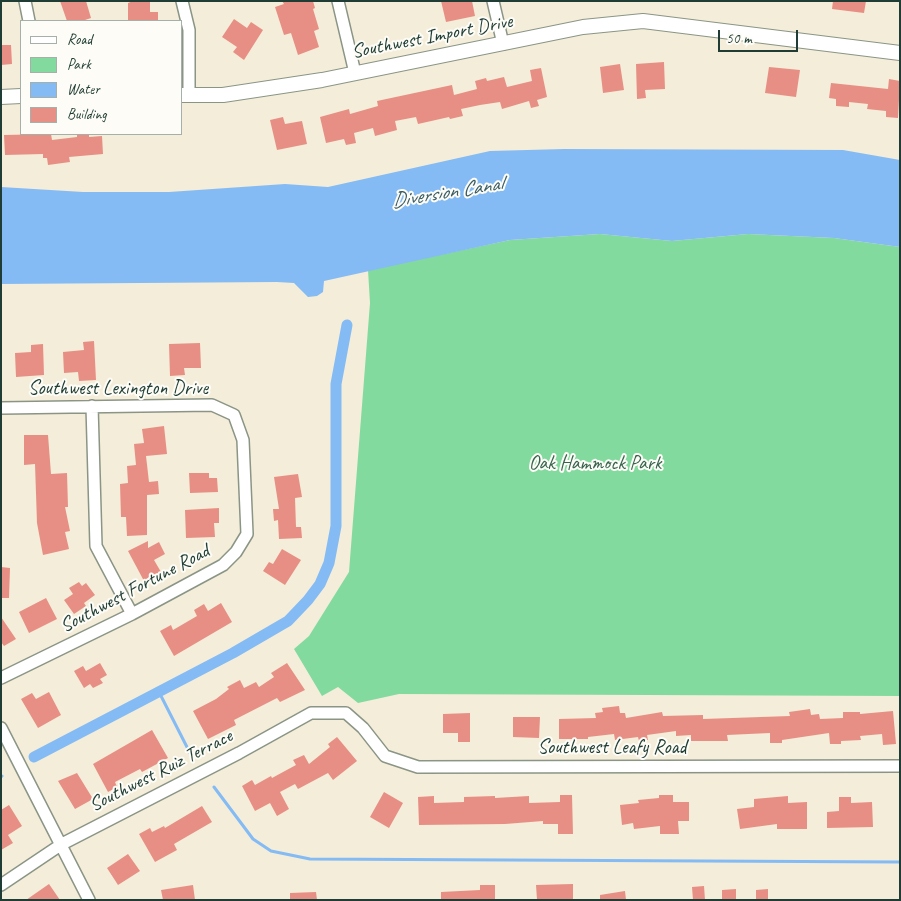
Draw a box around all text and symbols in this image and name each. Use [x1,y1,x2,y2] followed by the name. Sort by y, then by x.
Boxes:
[350,10,514,64] street label: Southwest Import Drive
[20,20,182,135] legend
[721,20,801,52] scale bar
[726,29,752,48] text: 50 m
[67,30,92,49] text: Road
[67,55,91,74] text: Park
[67,80,100,99] text: Water
[67,105,106,124] text: Building
[390,172,504,214] water label: Diversion Canal
[28,377,208,401] street label: Southwest Lexington Drive
[529,452,661,476] park label: Oak Hammock Park
[56,540,214,638] street label: Southwest Fortune Road
[85,725,237,817] street label: Southwest Ruiz Terrace
[538,736,686,760] street label: Southwest Leafy Road

